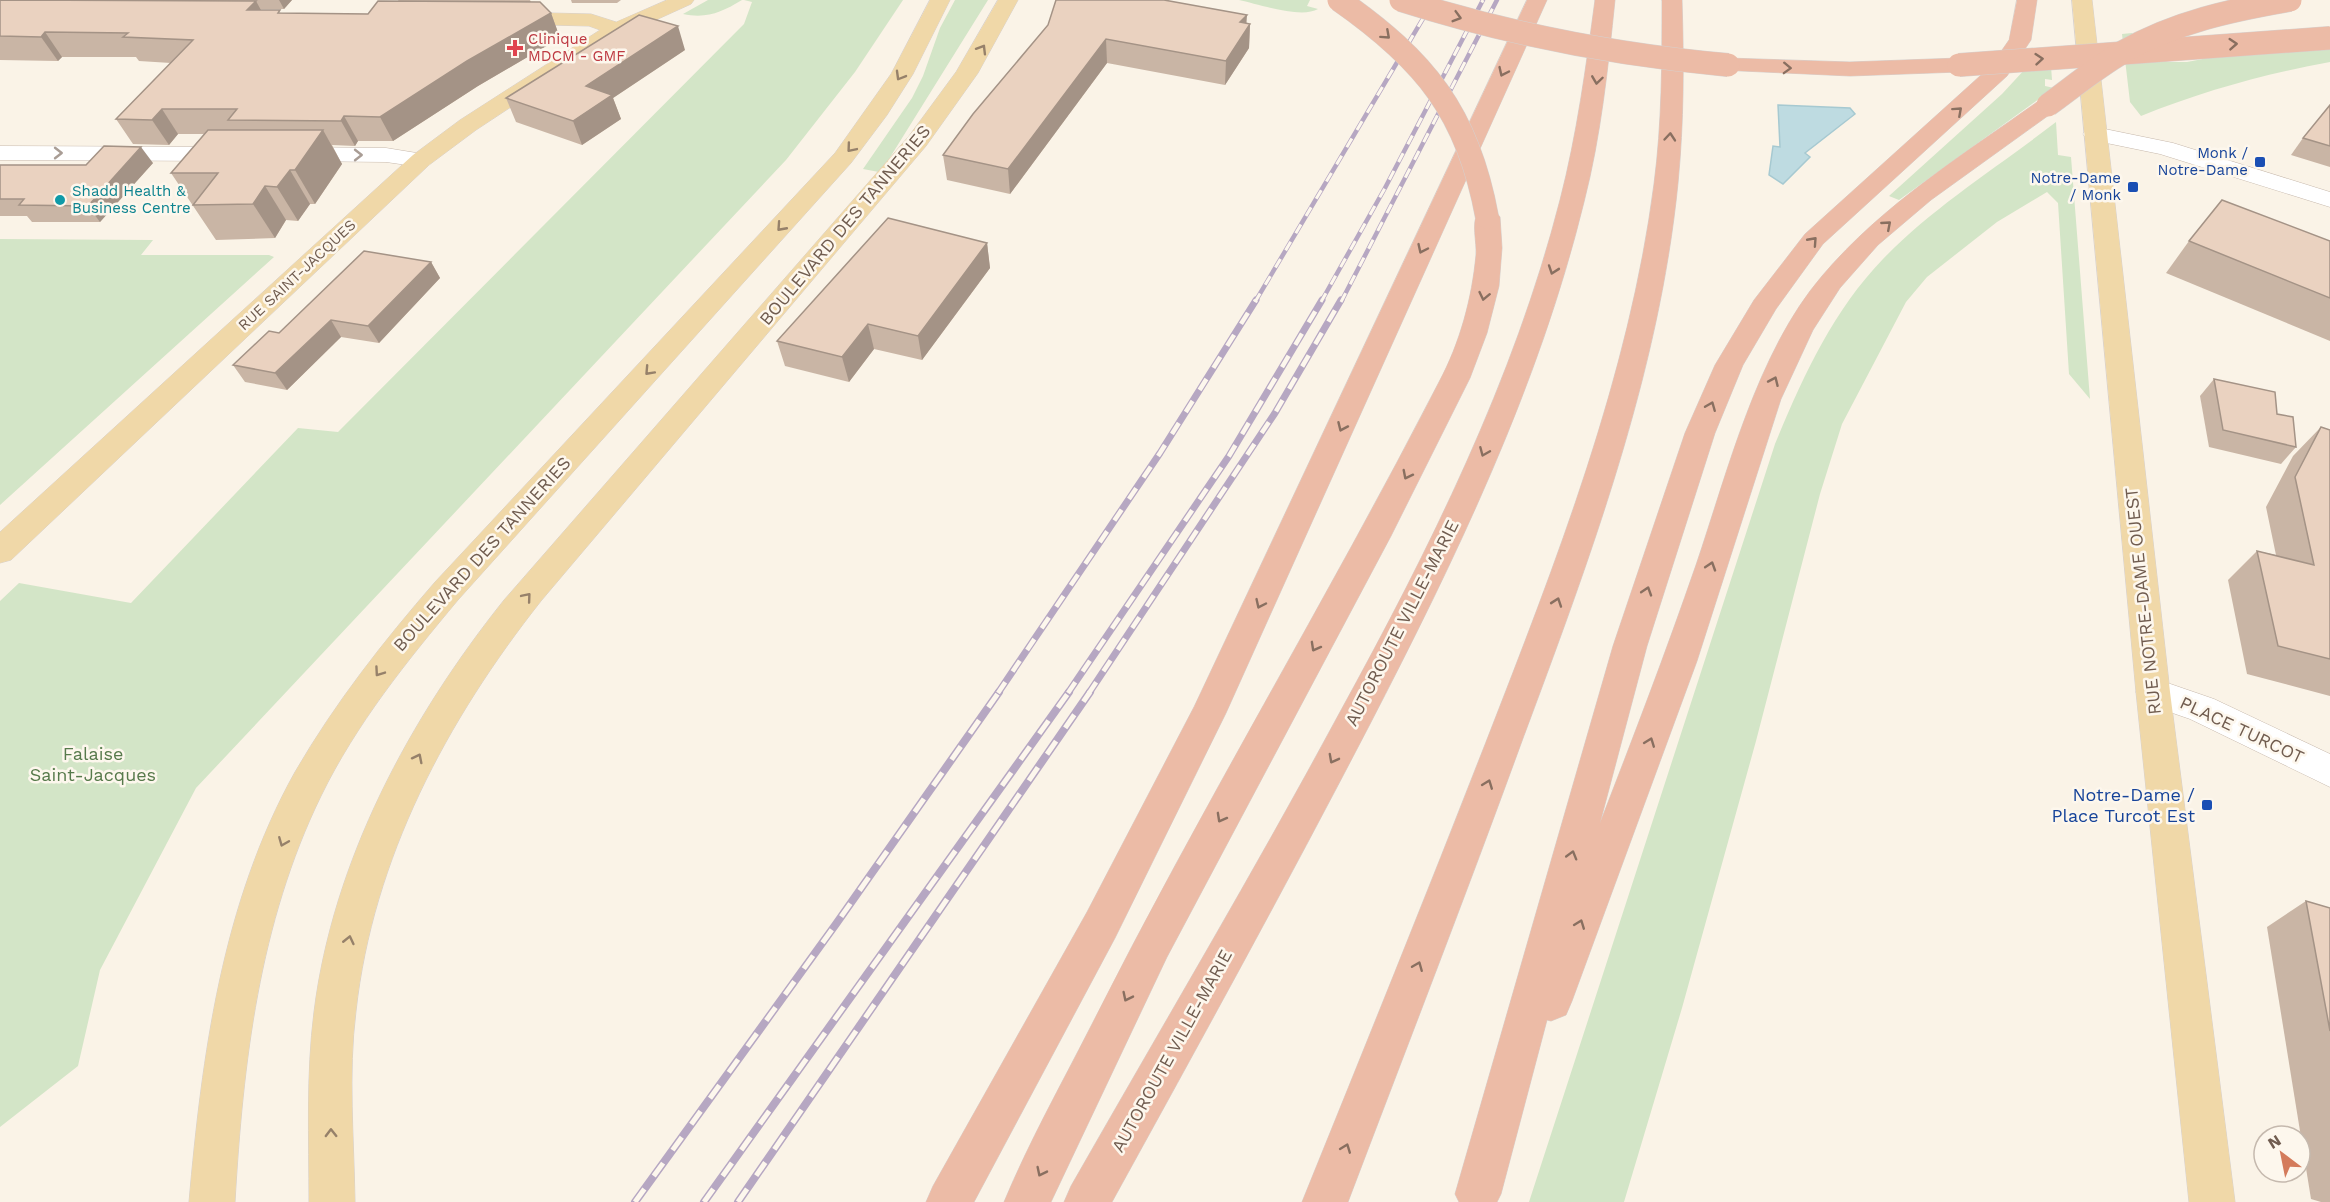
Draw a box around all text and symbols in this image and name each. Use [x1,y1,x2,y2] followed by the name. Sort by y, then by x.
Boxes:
[1451,10,1461,22] one-way arrow
[1379,28,1389,39] one-way arrow
[528,30,625,65] place label: Clinique MDCM - GMF
[2229,38,2238,51] one-way arrow
[506,39,524,57] marker: Clinique MDCM - GMF
[974,45,986,55] one-way arrow
[2034,53,2043,66] one-way arrow
[1782,61,1791,74] one-way arrow
[1498,65,1510,76] one-way arrow
[896,70,908,80] one-way arrow
[1592,76,1604,85] one-way arrow
[1951,107,1962,118] one-way arrow
[755,120,935,329] street label: BOULEVARD DES TANNERIES
[1663,132,1676,141] one-way arrow
[847,141,858,152] one-way arrow
[2158,144,2248,179] place label: Monk / Notre-Dame
[54,147,63,159] one-way arrow
[354,149,363,161] one-way arrow
[2253,155,2267,169] marker: Monk / Notre-Dame
[2031,169,2121,204] place label: Notre-Dame / Monk
[2126,180,2140,194] marker: Notre-Dame / Monk
[72,182,191,217] place label: Shadd Health & Business Centre
[53,193,67,207] marker: Shadd Health & Business Centre
[234,216,360,334] street label: RUE SAINT-JACQUES
[777,221,788,231] one-way arrow
[1880,221,1891,232] one-way arrow
[1806,238,1817,248] one-way arrow
[1417,243,1429,254] one-way arrow
[1547,264,1560,275] one-way arrow
[1478,291,1491,301] one-way arrow
[645,364,656,375] one-way arrow
[1767,377,1779,388] one-way arrow
[1704,402,1716,413] one-way arrow
[1337,420,1349,431] one-way arrow
[1479,446,1491,457] one-way arrow
[389,452,575,655] street label: BOULEVARD DES TANNERIES
[1403,469,1414,479] one-way arrow
[2120,486,2165,716] street label: RUE NOTRE-DAME OUEST
[1340,516,1463,729] street label: AUTOROUTE VILLE-MARIE
[1704,561,1716,572] one-way arrow
[1640,586,1653,597] one-way arrow
[519,593,530,604] one-way arrow
[1549,597,1562,608] one-way arrow
[1256,598,1268,609] one-way arrow
[1311,640,1322,651] one-way arrow
[375,666,386,677] one-way arrow
[2177,692,2308,768] street label: PLACE TURCOT
[1642,737,1655,747] one-way arrow
[30,743,156,785] park label: Falaise Saint-Jacques
[1329,753,1340,763] one-way arrow
[411,754,422,765] one-way arrow
[1481,780,1494,790] one-way arrow
[2051,784,2195,826] place label: Notre-Dame / Place Turcot Est
[2200,798,2214,812] marker: Notre-Dame / Place Turcot Est
[1217,812,1228,822] one-way arrow
[278,836,290,847] one-way arrow
[1565,850,1577,861] one-way arrow
[1573,919,1586,930] one-way arrow
[341,935,354,945] one-way arrow
[1107,946,1236,1156] street label: AUTOROUTE VILLE-MARIE
[1411,961,1423,972] one-way arrow
[1123,990,1134,1001] one-way arrow
[2252,1124,2312,1184] north arrow
[325,1129,337,1138] one-way arrow
[2264,1131,2284,1153] text: N
[1339,1143,1351,1154] one-way arrow
[1037,1165,1049,1176] one-way arrow

